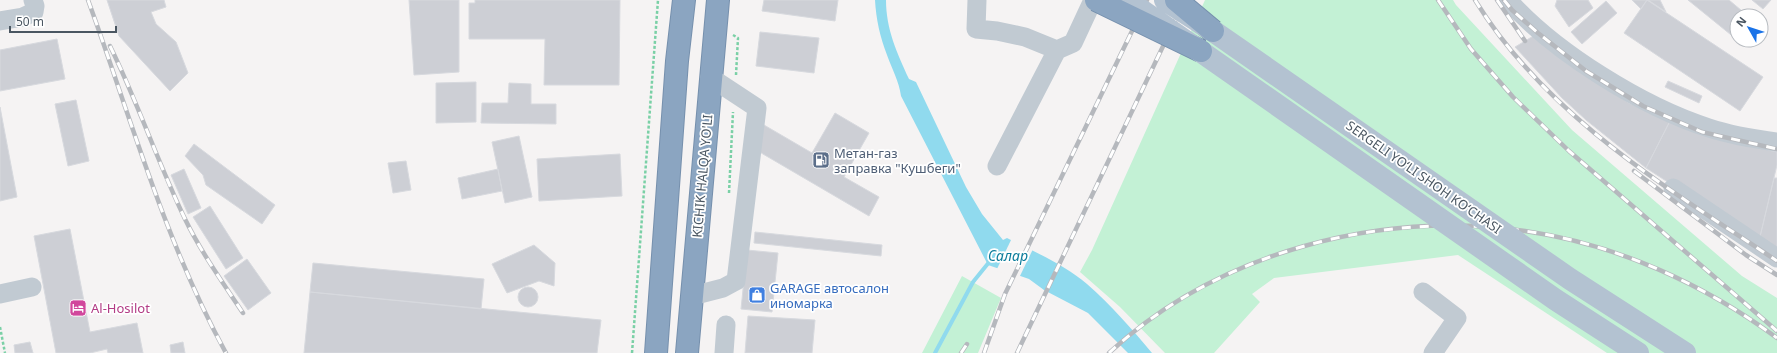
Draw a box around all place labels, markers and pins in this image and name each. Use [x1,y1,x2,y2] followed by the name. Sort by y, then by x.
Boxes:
[834,144,961,177] place label: Метан-газ заправка "Кушбеги"
[811,150,831,170] fuel station icon: Метан-газ заправка "Кушбеги"
[770,279,889,312] place label: GARAGE автосалон иномарка
[747,285,767,305] shop icon: GARAGE автосалон иномарка
[68,298,88,318] hotel icon: Al-Hosilot
[91,299,150,317] place label: Al-Hosilot

